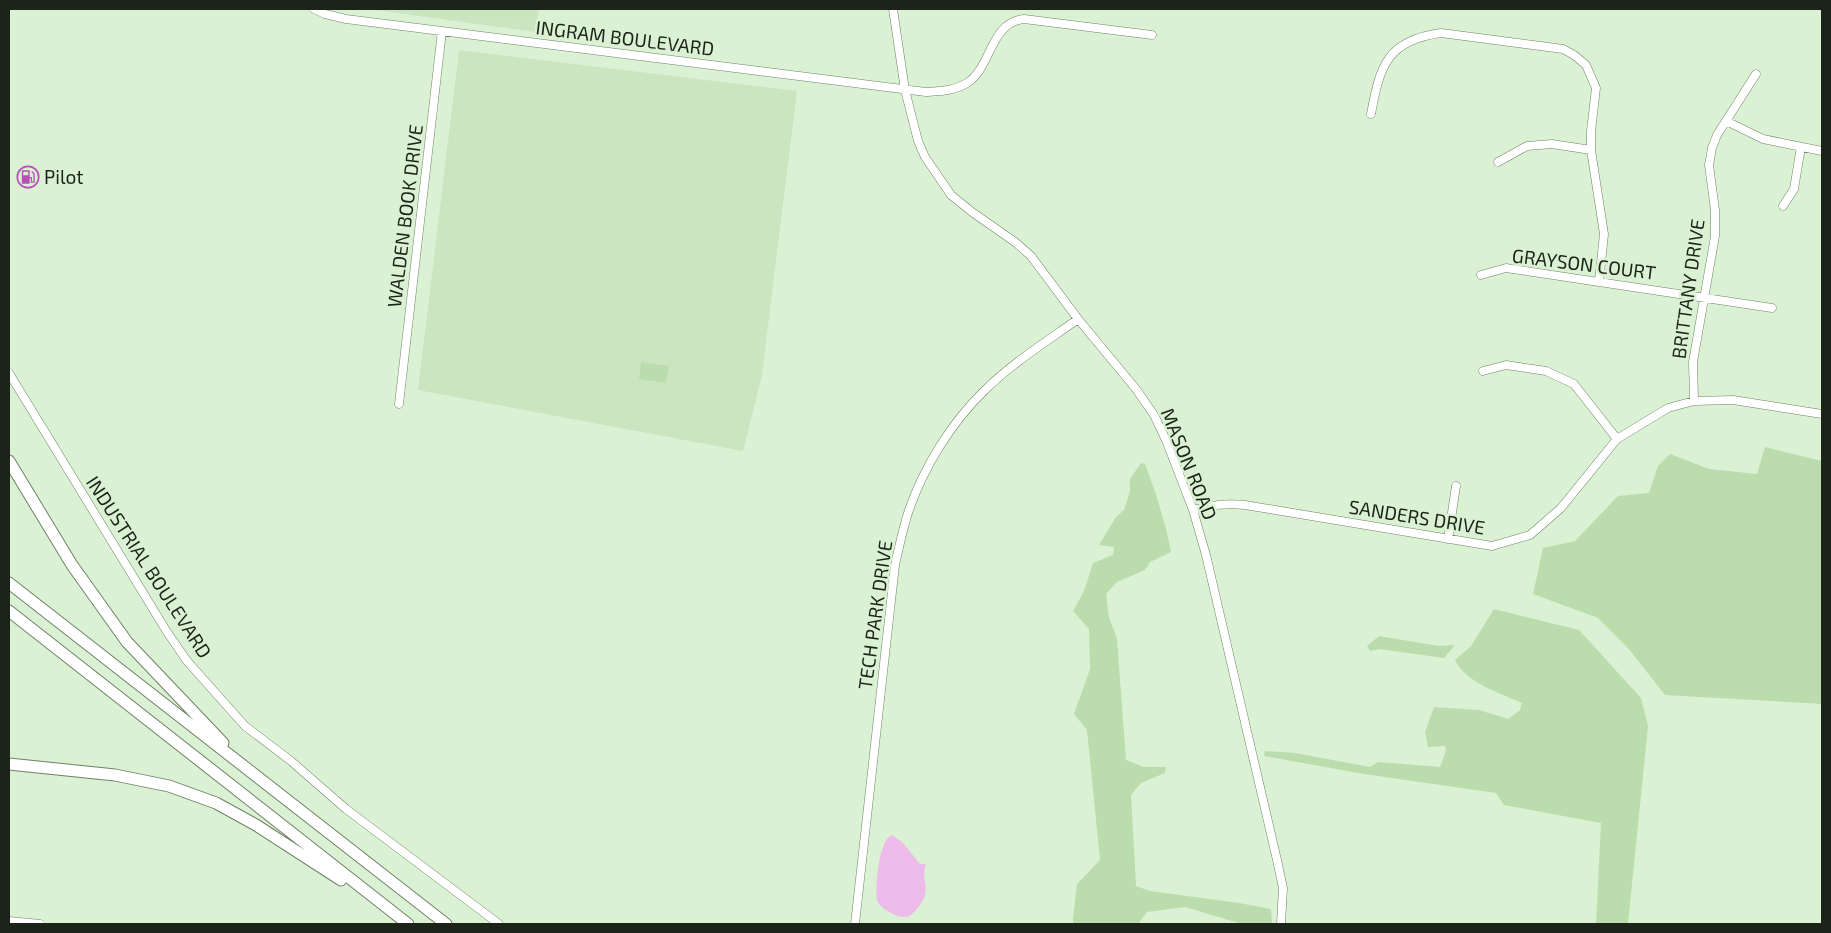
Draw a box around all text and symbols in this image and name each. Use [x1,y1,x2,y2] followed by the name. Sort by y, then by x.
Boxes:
[535,15,715,60] street label: INGRAM BOULEVARD
[382,123,427,309] street label: WALDEN BOOK DRIVE
[16,165,40,189] fuel station icon: Pilot
[44,165,84,188] place label: Pilot
[1666,218,1709,360] street label: BRITTANY DRIVE
[1511,243,1657,284] street label: GRAYSON COURT
[1157,405,1222,523] street label: MASON ROAD
[82,472,217,662] street label: INDUSTRIAL BOULEVARD
[1347,494,1487,539] street label: SANDERS DRIVE
[853,539,896,691] street label: TECH PARK DRIVE

